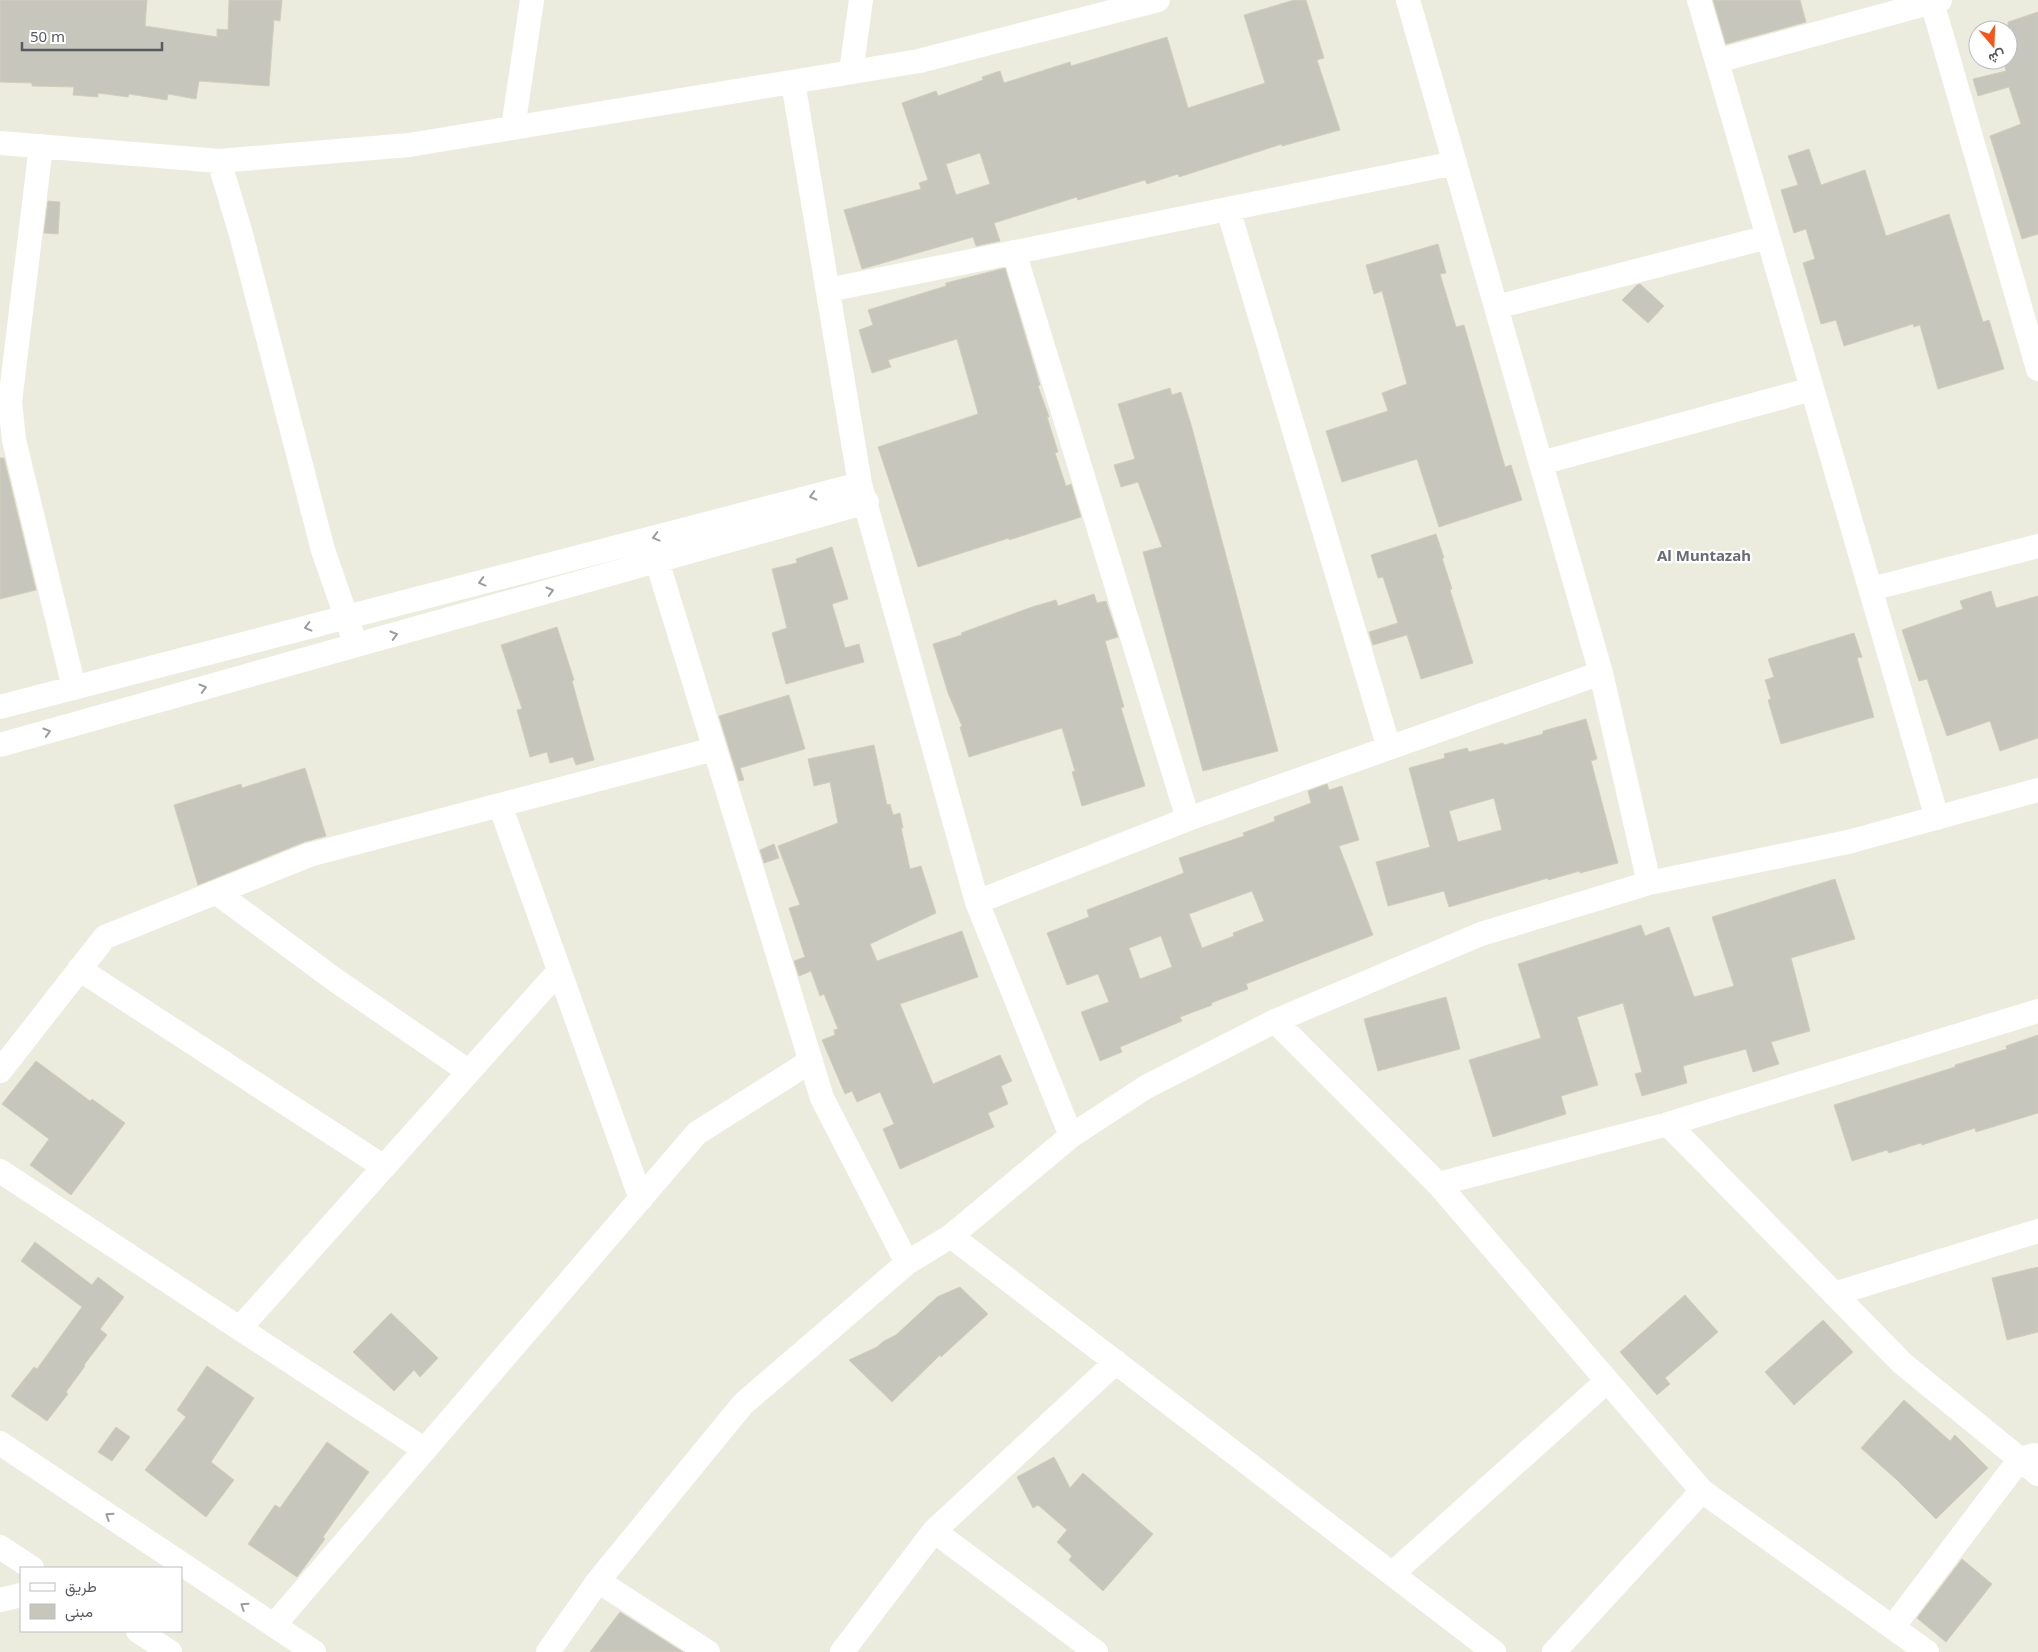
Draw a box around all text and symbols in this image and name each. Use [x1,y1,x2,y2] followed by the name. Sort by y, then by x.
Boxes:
[22,20,162,52] scale bar
[1968,20,2018,70] north arrow
[30,26,65,46] text: 50 m
[1986,46,2008,70] text: ش
[809,490,818,501] one-way arrow
[652,531,660,542] one-way arrow
[1657,545,1751,565] district label: Al Muntazah
[477,576,486,587] one-way arrow
[546,586,555,597] one-way arrow
[303,621,312,632] one-way arrow
[389,630,397,640] one-way arrow
[199,683,208,694] one-way arrow
[42,727,51,737] one-way arrow
[105,1512,114,1522] one-way arrow
[20,1567,182,1632] legend
[65,1576,97,1597] text: طريق
[65,1601,93,1622] text: مبنى
[240,1602,249,1612] one-way arrow

